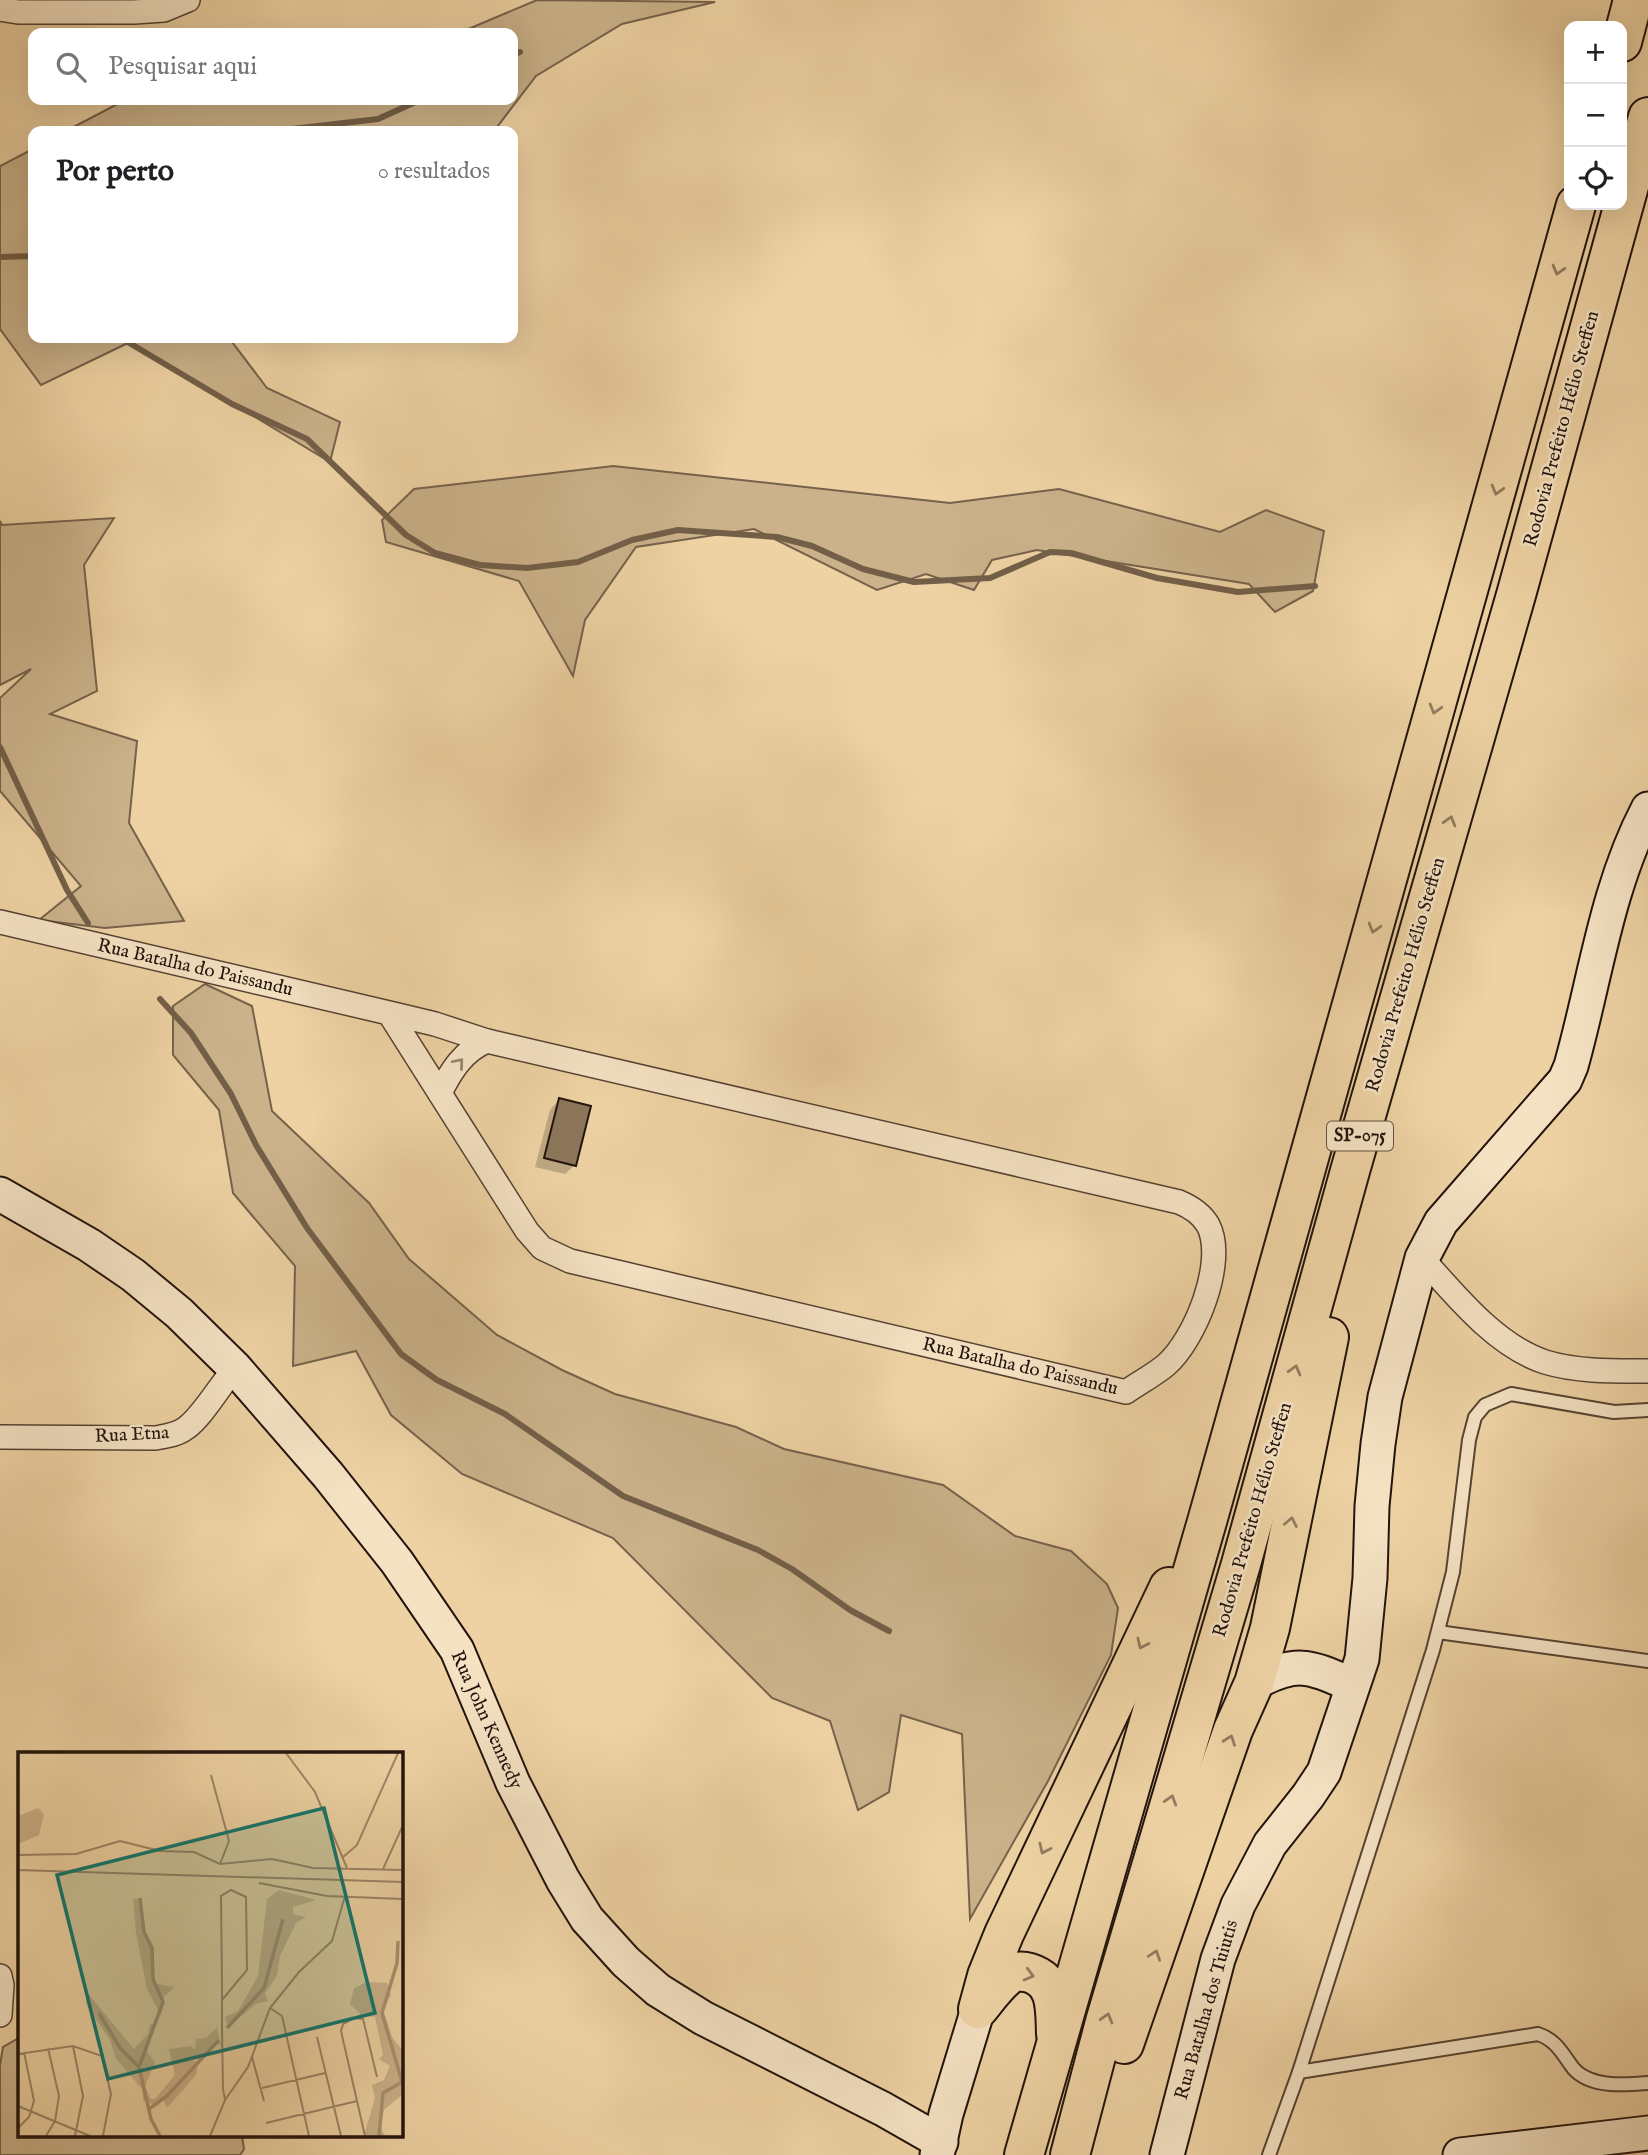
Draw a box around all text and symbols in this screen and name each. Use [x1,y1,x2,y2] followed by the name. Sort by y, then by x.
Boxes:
[1564,21,1627,210] map controls
[1564,21,1627,84] button: +
[28,28,518,105] search box
[52,48,90,86] icon: search
[108,50,257,83] text: Pesquisar aqui
[1564,84,1627,147] button: −
[1564,147,1627,210] button: locate
[56,153,174,191] text: Por perto
[378,157,490,186] text: 0 resultados
[1552,264,1566,276] one-way arrow
[1519,308,1605,550] street label: Rodovia Prefeito Hélio Steffen
[1490,483,1505,495] one-way arrow
[1429,702,1444,714] one-way arrow
[1442,815,1457,827] one-way arrow
[1361,855,1451,1095] street label: Rodovia Prefeito Hélio Steffen
[1367,921,1382,933] one-way arrow
[95,934,295,1002] street label: Rua Batalha do Paissandu
[451,1058,463,1071] one-way arrow
[1327,1121,1393,1150] road number: SP-075
[920,1333,1120,1401] street label: Rua Batalha do Paissandu
[1287,1364,1302,1376] one-way arrow
[1208,1400,1298,1640] street label: Rodovia Prefeito Hélio Steffen
[94,1421,171,1449] street label: Rua Etna
[1283,1516,1298,1528] one-way arrow
[1136,1636,1150,1649] one-way arrow
[445,1647,528,1794] street label: Rua John Kennedy
[1222,1734,1236,1746] one-way arrow
[18,1752,402,2138] inset map
[1163,1794,1178,1806] one-way arrow
[1038,1842,1052,1854] one-way arrow
[1170,1917,1244,2103] street label: Rua Batalha dos Tuiutis
[1147,1949,1161,1961] one-way arrow
[1023,1967,1035,1981] one-way arrow
[1098,2012,1113,2024] one-way arrow

